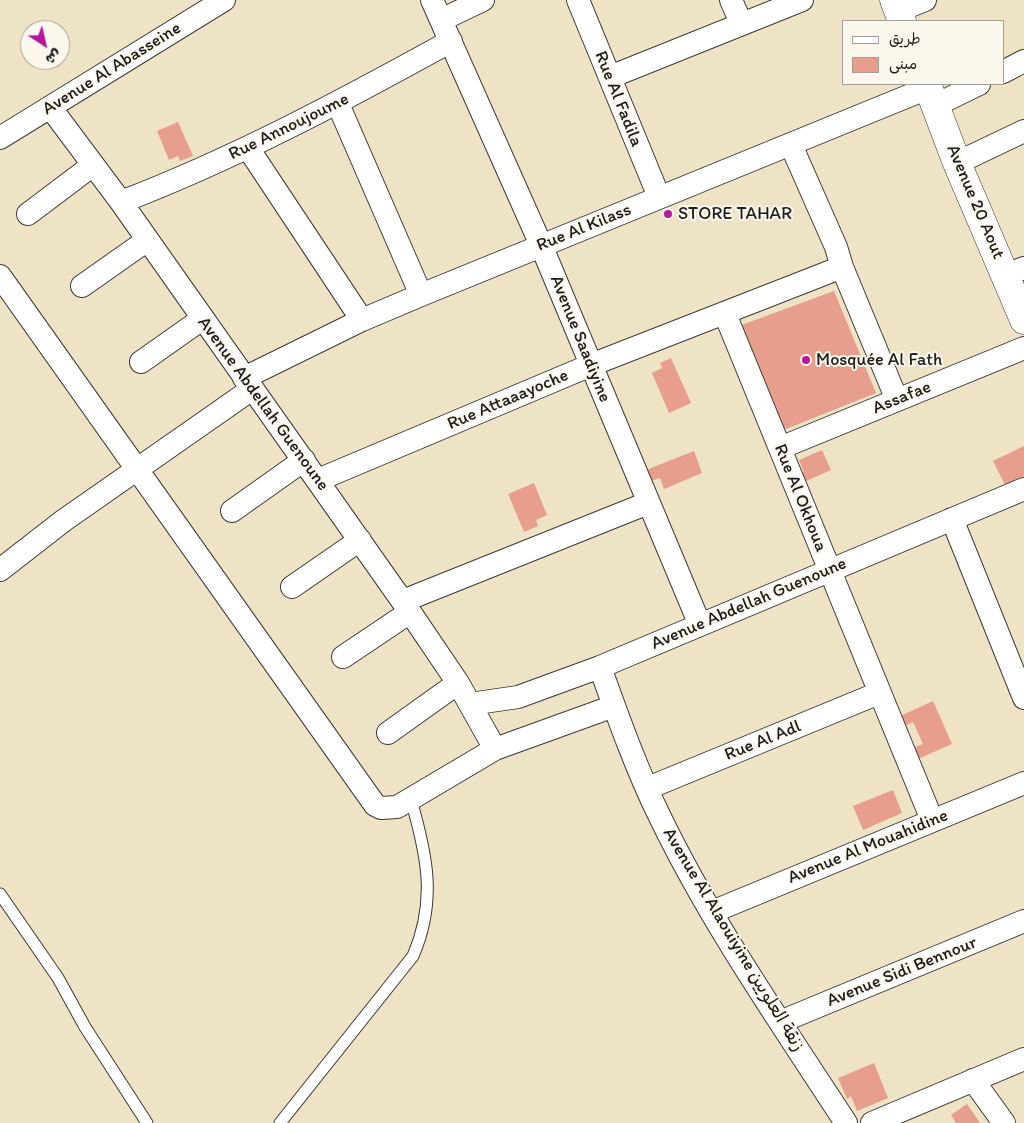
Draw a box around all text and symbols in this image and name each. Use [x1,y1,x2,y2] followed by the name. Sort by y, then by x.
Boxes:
[39,18,185,120] street label: Avenue Al Abasseine
[20,20,70,70] north arrow
[842,20,1004,85] legend
[889,30,921,48] text: طريق
[42,45,65,68] text: ش
[589,48,647,150] street label: Rue Al Fadila
[889,55,917,73] text: مبنى
[225,89,353,165] street label: Rue Annoujoume
[941,142,1009,262] street label: Avenue 20 Aout
[533,199,635,257] street label: Rue Al Kilass
[678,203,792,225] place label: STORE TAHAR
[662,208,674,220] marker: STORE TAHAR
[545,272,615,406] street label: Avenue Saadiyine
[193,313,333,495] street label: Avenue Abdellah Guenoune
[816,349,942,371] place label: Mosquée Al Fath
[800,354,812,366] marker: Mosquée Al Fath
[444,365,572,435] street label: Rue Attaaayoche
[870,377,934,419] street label: Assafae
[769,441,831,555] street label: Rue Al Okhoua
[648,553,850,655] street label: Avenue Abdellah Guenoune
[722,716,804,766] street label: Rue Al Adl
[785,805,951,889] street label: Avenue Al Mouahidine
[658,824,808,1056] street label: Avenue Al Alaouiyine زنقة العلويين
[824,932,980,1012] street label: Avenue Sidi Bennour

